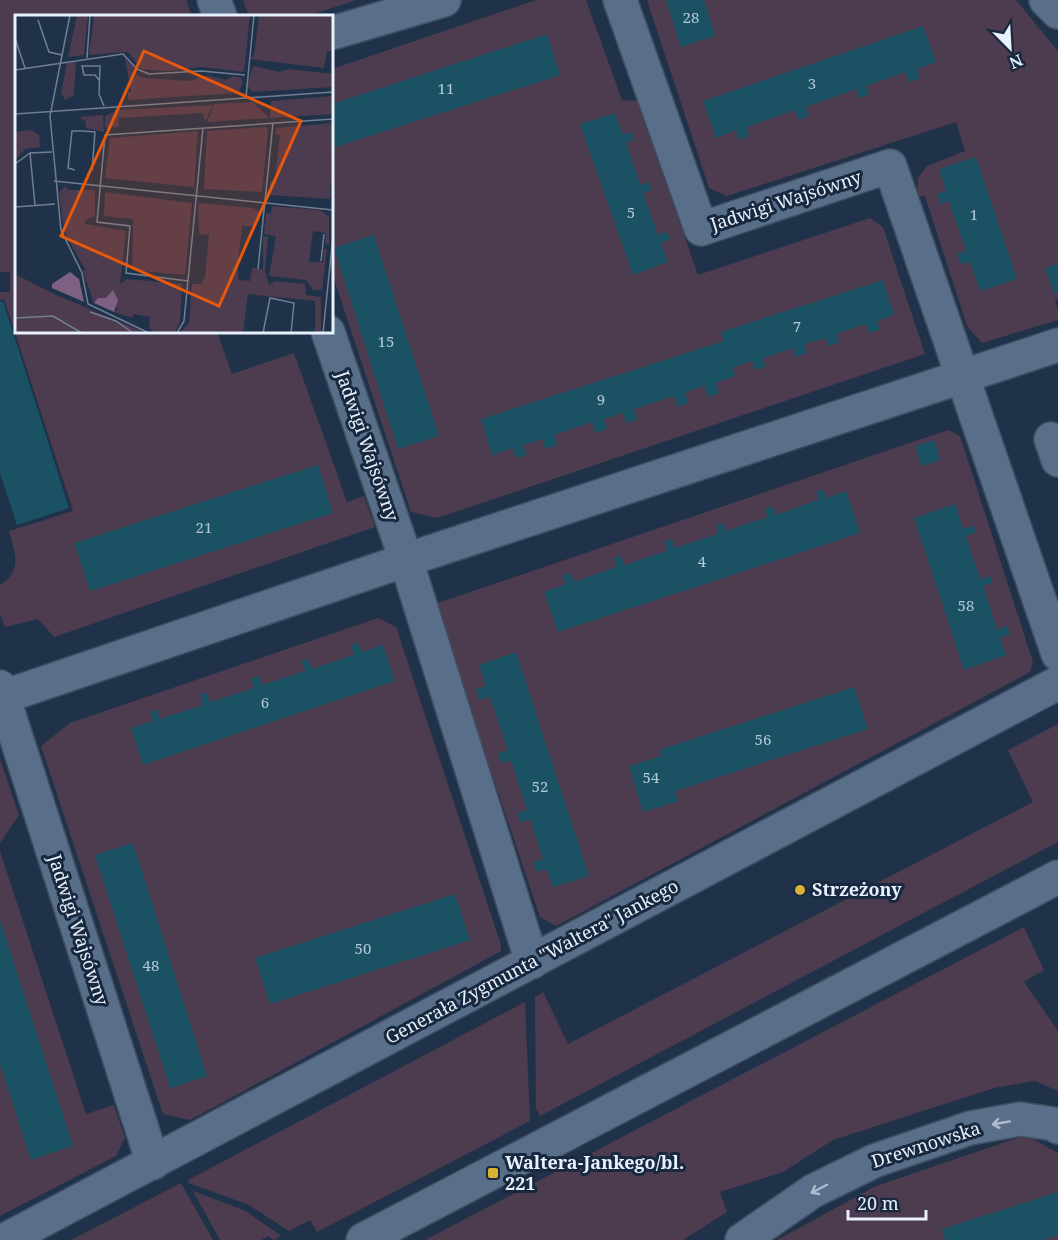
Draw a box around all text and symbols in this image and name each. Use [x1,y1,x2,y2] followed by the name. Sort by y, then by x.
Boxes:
[683,7,699,27] house number: 28
[15,15,333,333] inset map
[980,18,1040,78] north arrow
[1006,49,1026,74] text: N
[808,73,816,93] house number: 3
[438,78,454,98] house number: 11
[706,164,865,236] street label: Jadwigi Wajsówny
[627,202,635,222] house number: 5
[970,204,978,224] house number: 1
[793,316,801,336] house number: 7
[378,331,394,351] house number: 15
[331,366,405,525] street label: Jadwigi Wajsówny
[597,389,605,409] house number: 9
[196,517,212,537] house number: 21
[698,551,707,571] house number: 4
[958,595,974,615] house number: 58
[261,692,269,712] house number: 6
[755,729,771,749] house number: 56
[643,767,660,787] house number: 54
[532,776,548,796] house number: 52
[43,850,115,1009] street label: Jadwigi Wajsówny
[381,873,682,1049] street label: Generała Zygmunta "Waltera" Jankego
[812,877,902,901] place label: Strzeżony
[793,883,807,897] marker: Strzeżony
[355,938,371,958] house number: 50
[143,955,159,975] house number: 48
[868,1115,983,1173] street label: Drewnowska
[992,1118,1011,1129] one-way arrow
[505,1150,684,1195] place label: Waltera-Jankego/bl. 221
[486,1166,500,1180] marker: Waltera-Jankego/bl. 221
[848,1183,926,1221] scale bar
[810,1184,828,1195] one-way arrow
[857,1191,899,1215] text: 20 m

